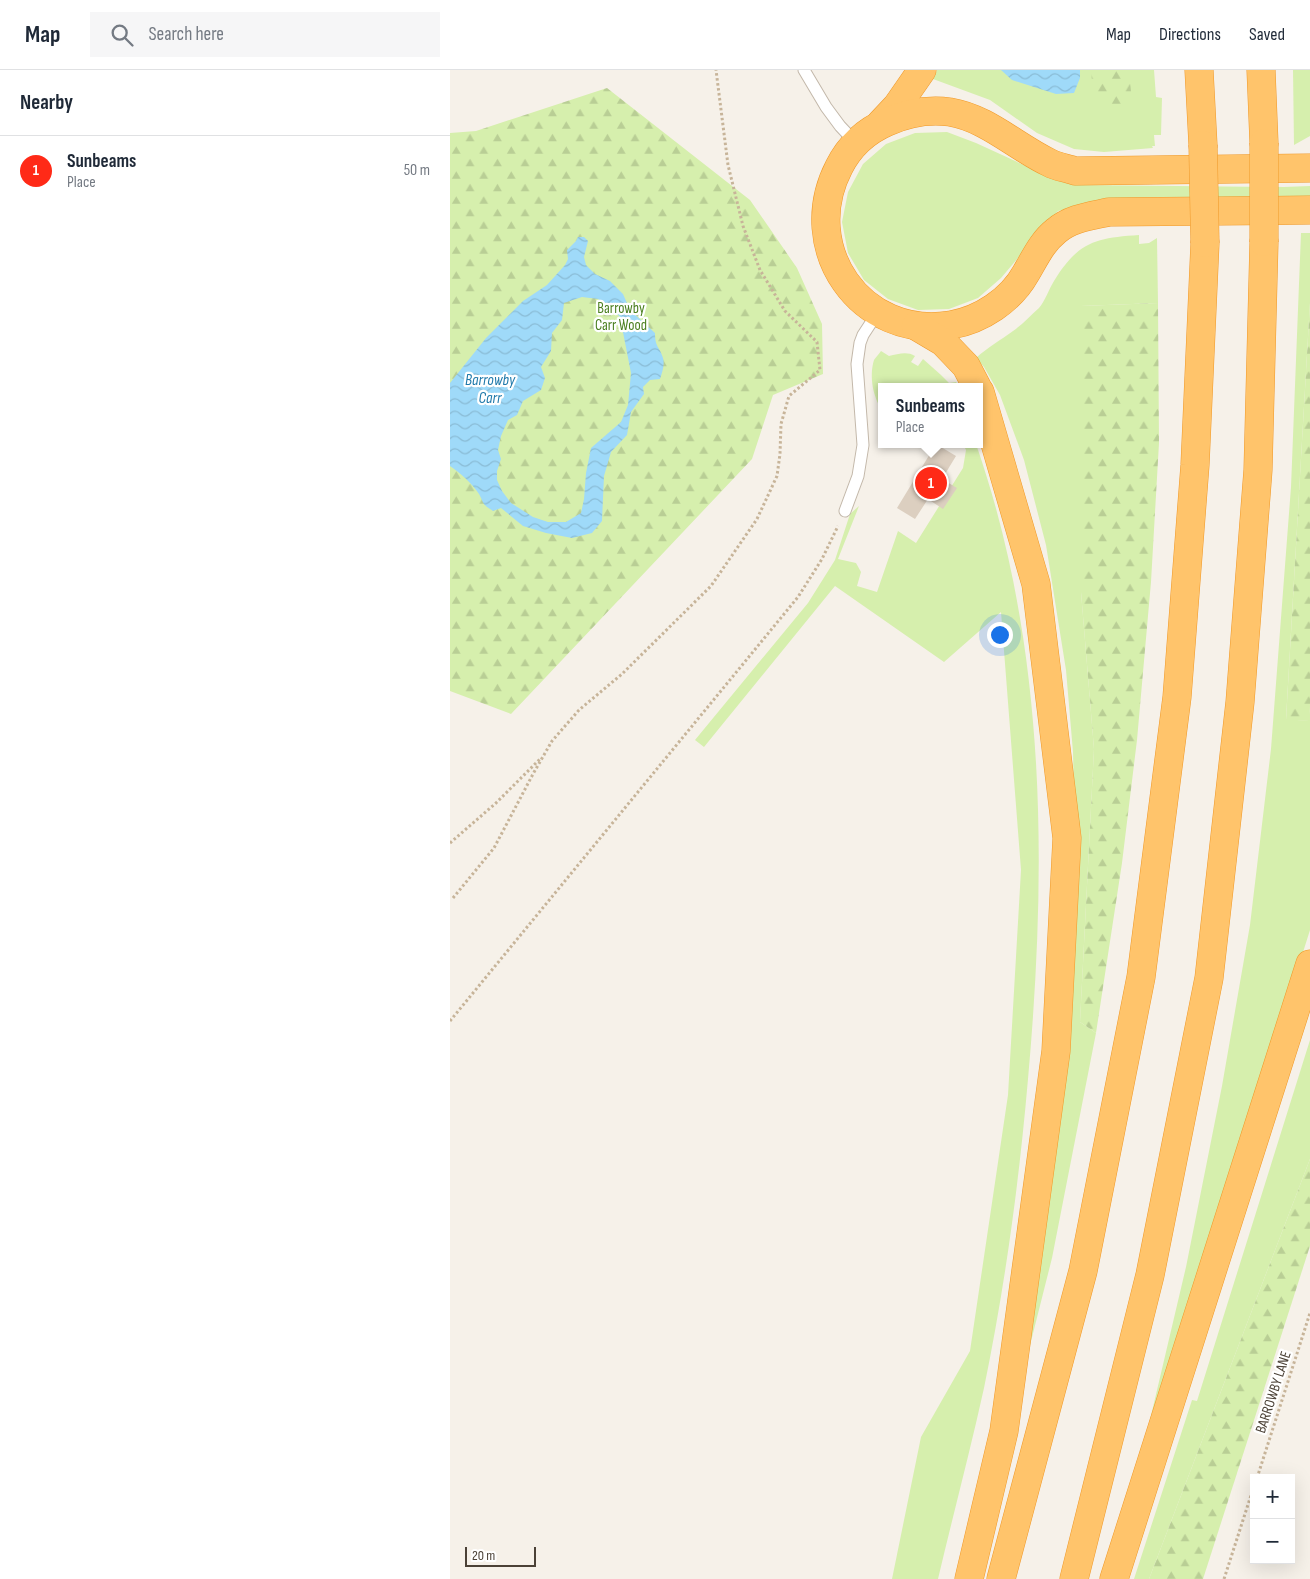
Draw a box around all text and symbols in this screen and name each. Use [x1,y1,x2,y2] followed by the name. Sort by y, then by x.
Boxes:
[90,12,440,57] search box
[25,20,60,49] text: Map
[108,21,136,49] icon: search
[148,23,224,46] text: Search here
[1106,24,1131,45] text: Map
[1159,24,1221,45] text: Directions
[1249,24,1285,45] text: Saved
[20,90,73,115] text: Nearby
[67,150,136,173] text: Sunbeams
[33,161,39,180] text: 1
[404,161,430,180] text: 50 m
[67,173,96,192] text: Place
[595,299,647,335] park label: Barrowby Carr Wood
[465,371,516,408] water label: Barrowby Carr
[878,383,983,448] popup
[896,395,965,418] text: Sunbeams
[896,418,924,437] text: Place
[915,464,947,502] pin: 1
[987,622,1013,648] your location
[1251,1349,1296,1436] street label: BARROWBY LANE
[1250,1474,1295,1564] map controls
[1250,1474,1295,1519] button: +
[1250,1519,1295,1564] button: −
[465,1544,536,1567] scale bar
[472,1547,495,1564] text: 20 m

